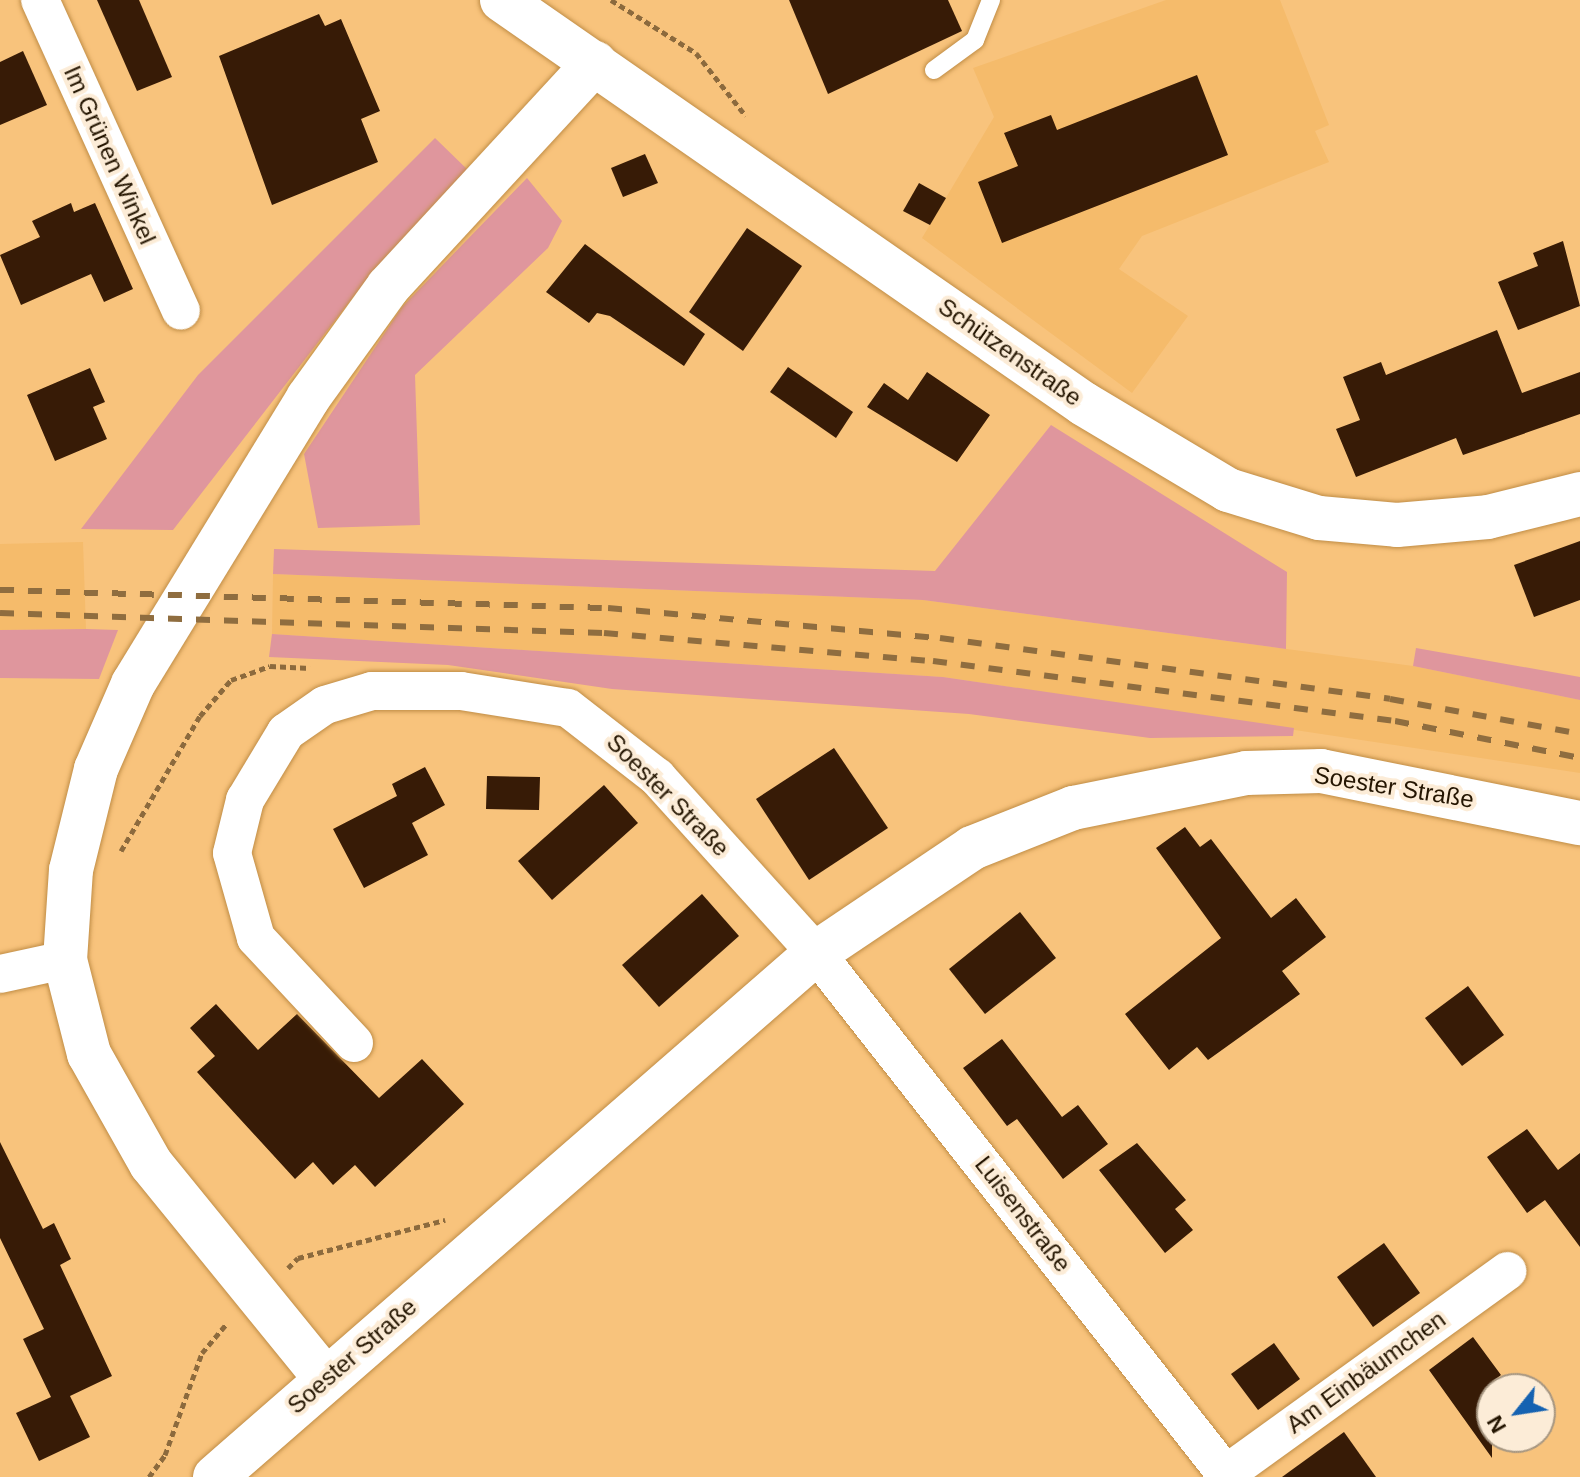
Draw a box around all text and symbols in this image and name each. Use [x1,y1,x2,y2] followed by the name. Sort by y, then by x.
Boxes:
[58,61,162,249] street label: Im Grünen Winkel
[933,292,1087,412] street label: Schützenstraße
[601,728,735,862] street label: Soester Straße
[1312,760,1476,814] street label: Soester Straße
[969,1150,1077,1278] street label: Luisenstraße
[282,1292,422,1420] street label: Soester Straße
[1281,1305,1451,1439] street label: Am Einbäumchen
[1476,1373,1556,1453] north arrow
[1482,1411,1511,1437] text: N

